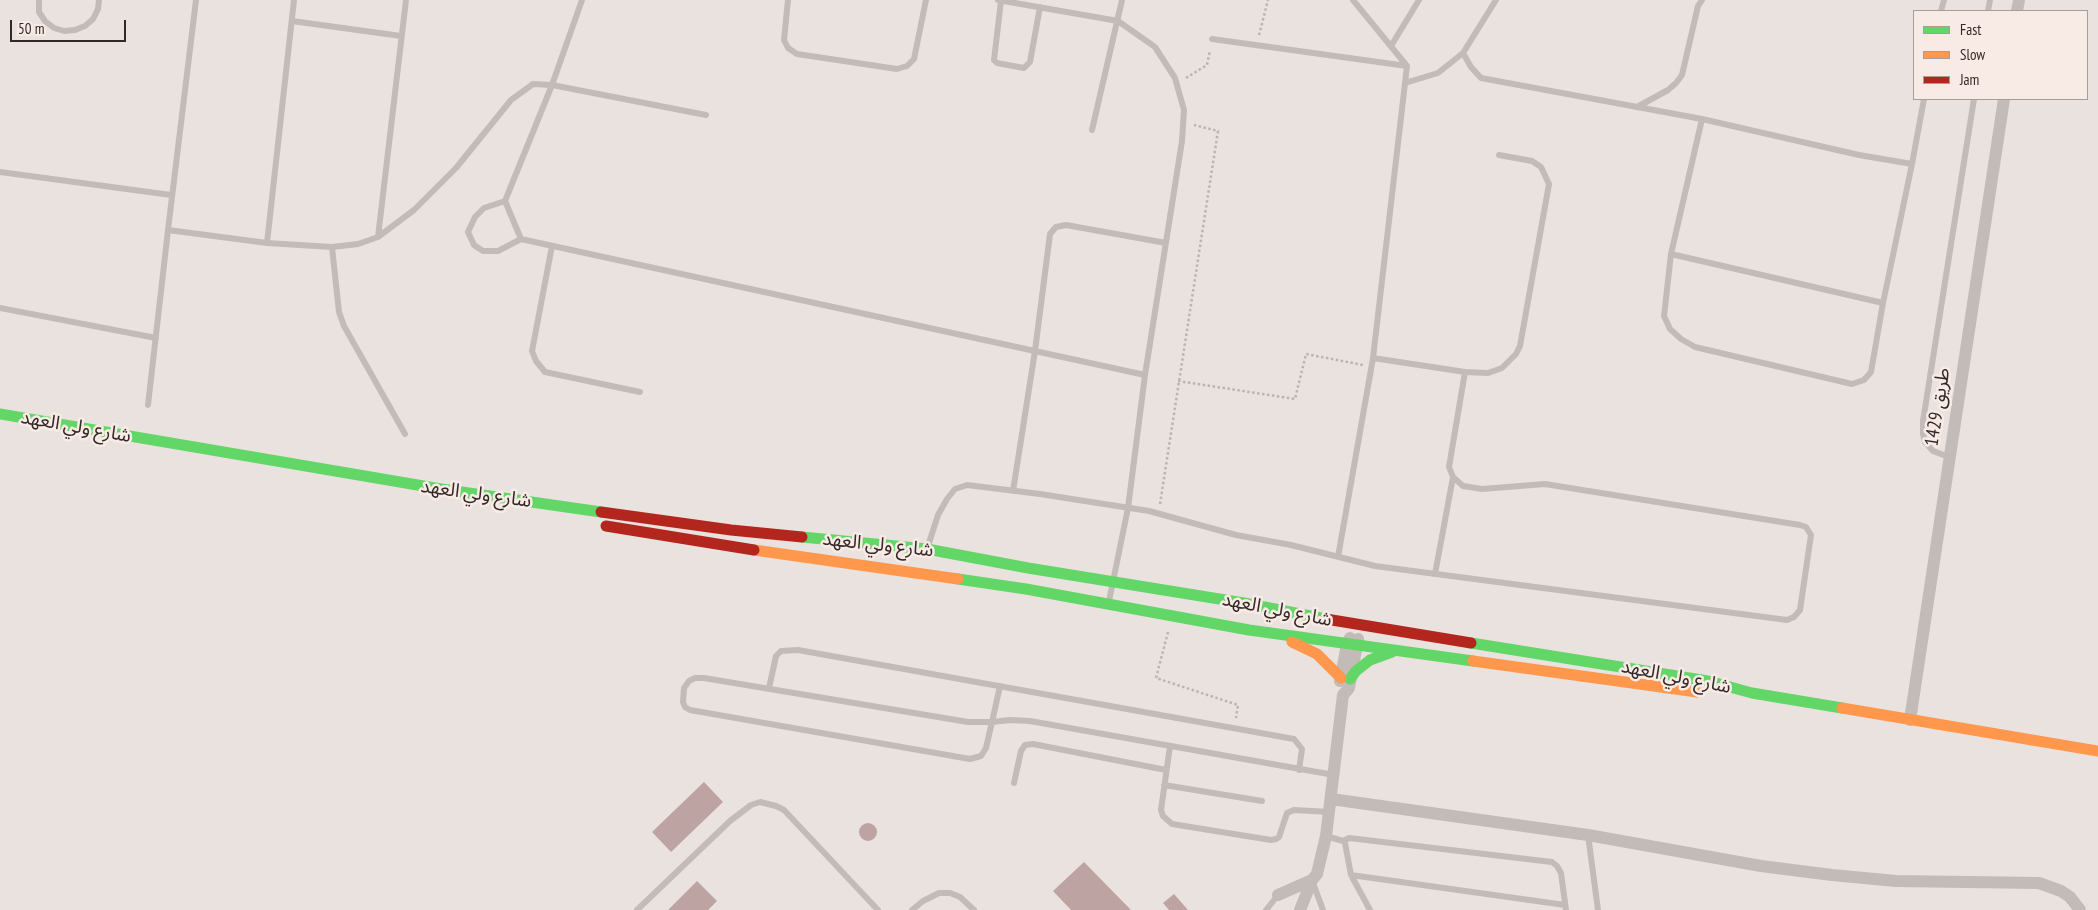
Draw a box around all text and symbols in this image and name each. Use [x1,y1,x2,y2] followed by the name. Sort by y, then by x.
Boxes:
[12,10,129,42] scale bar
[1913,10,2088,100] legend
[18,19,44,38] text: 50 m
[1960,20,1981,39] text: Fast
[1960,45,1985,64] text: Slow
[1960,70,1979,89] text: Jam
[1921,366,1955,448] street label: طريق 1429
[19,406,133,448] street label: شارع ولي العهد
[419,475,533,513] street label: شارع ولي العهد
[821,528,935,562] street label: شارع ولي العهد
[1220,588,1334,632] street label: شارع ولي العهد
[1619,655,1733,699] street label: شارع ولي العهد

